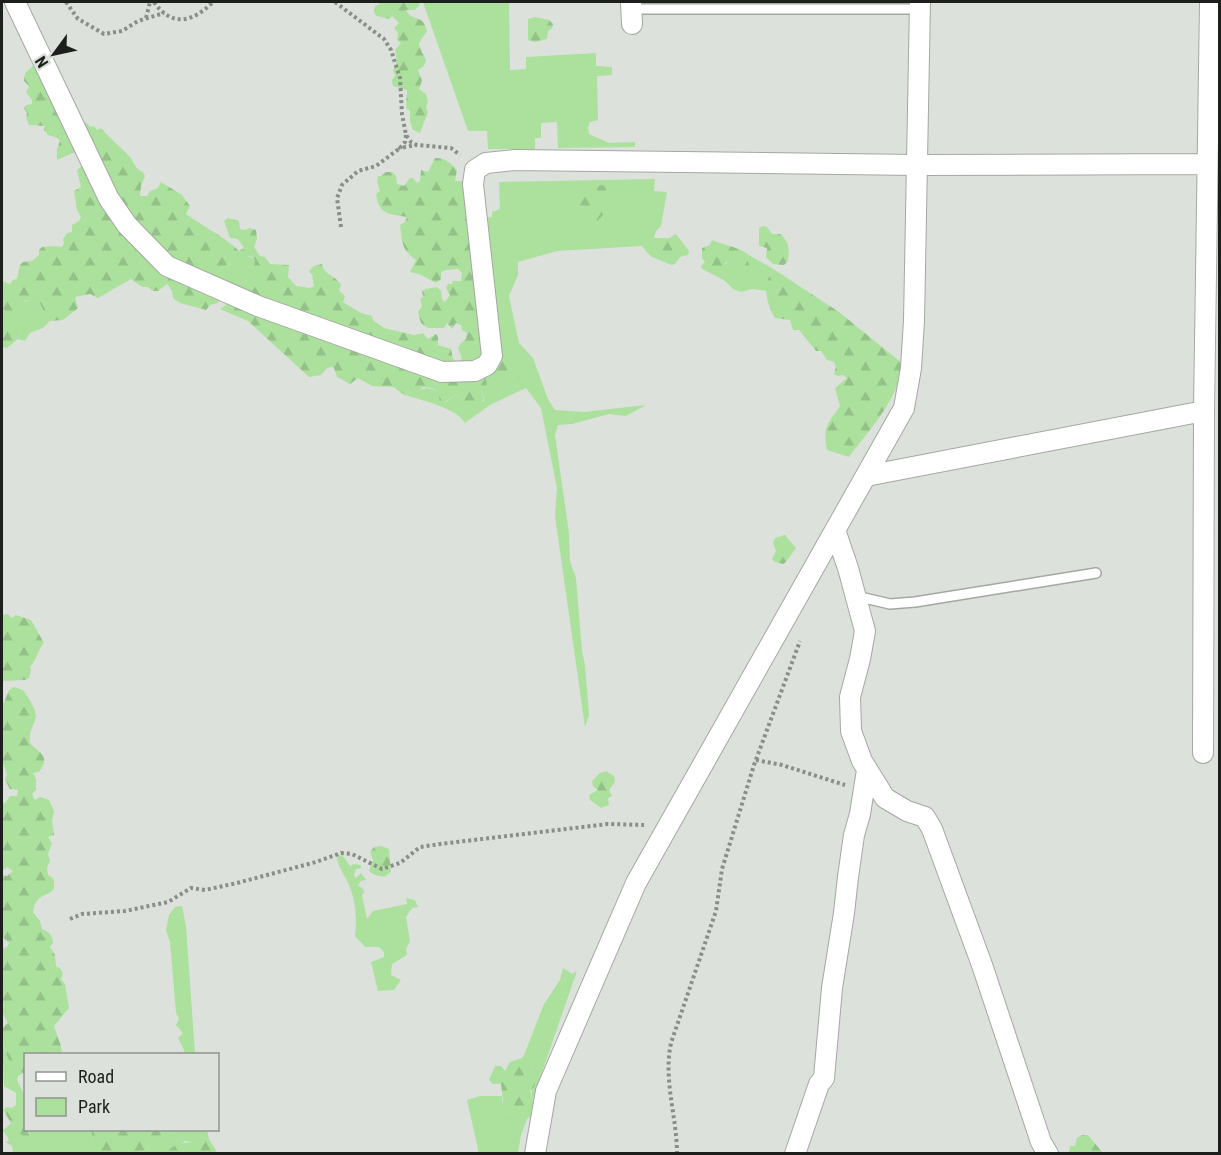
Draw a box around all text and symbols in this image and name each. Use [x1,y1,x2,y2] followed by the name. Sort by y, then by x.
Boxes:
[24,24,84,84] north arrow
[31,53,52,71] text: N
[24,1053,219,1131] legend
[78,1066,114,1087] text: Road
[78,1096,110,1117] text: Park

